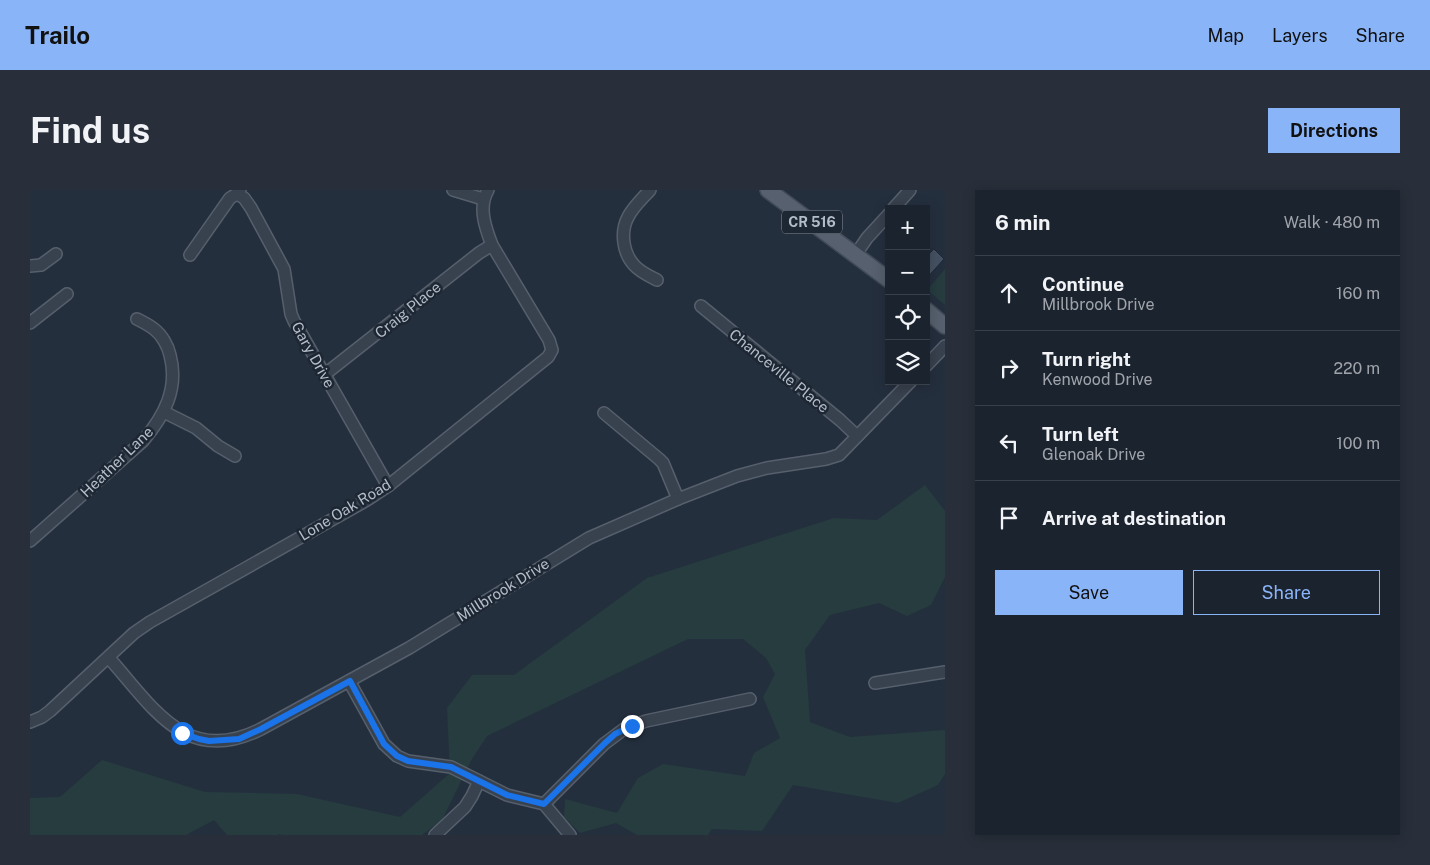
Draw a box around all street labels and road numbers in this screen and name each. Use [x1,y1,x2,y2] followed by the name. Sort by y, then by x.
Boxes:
[782,211,842,234] road number: CR 516
[371,278,444,341] street label: Craig Place
[288,319,339,391] street label: Gary Drive
[726,325,833,416] street label: Chanceville Place
[77,423,156,500] street label: Heather Lane
[296,475,394,544] street label: Lone Oak Road
[453,554,552,625] street label: Millbrook Drive

